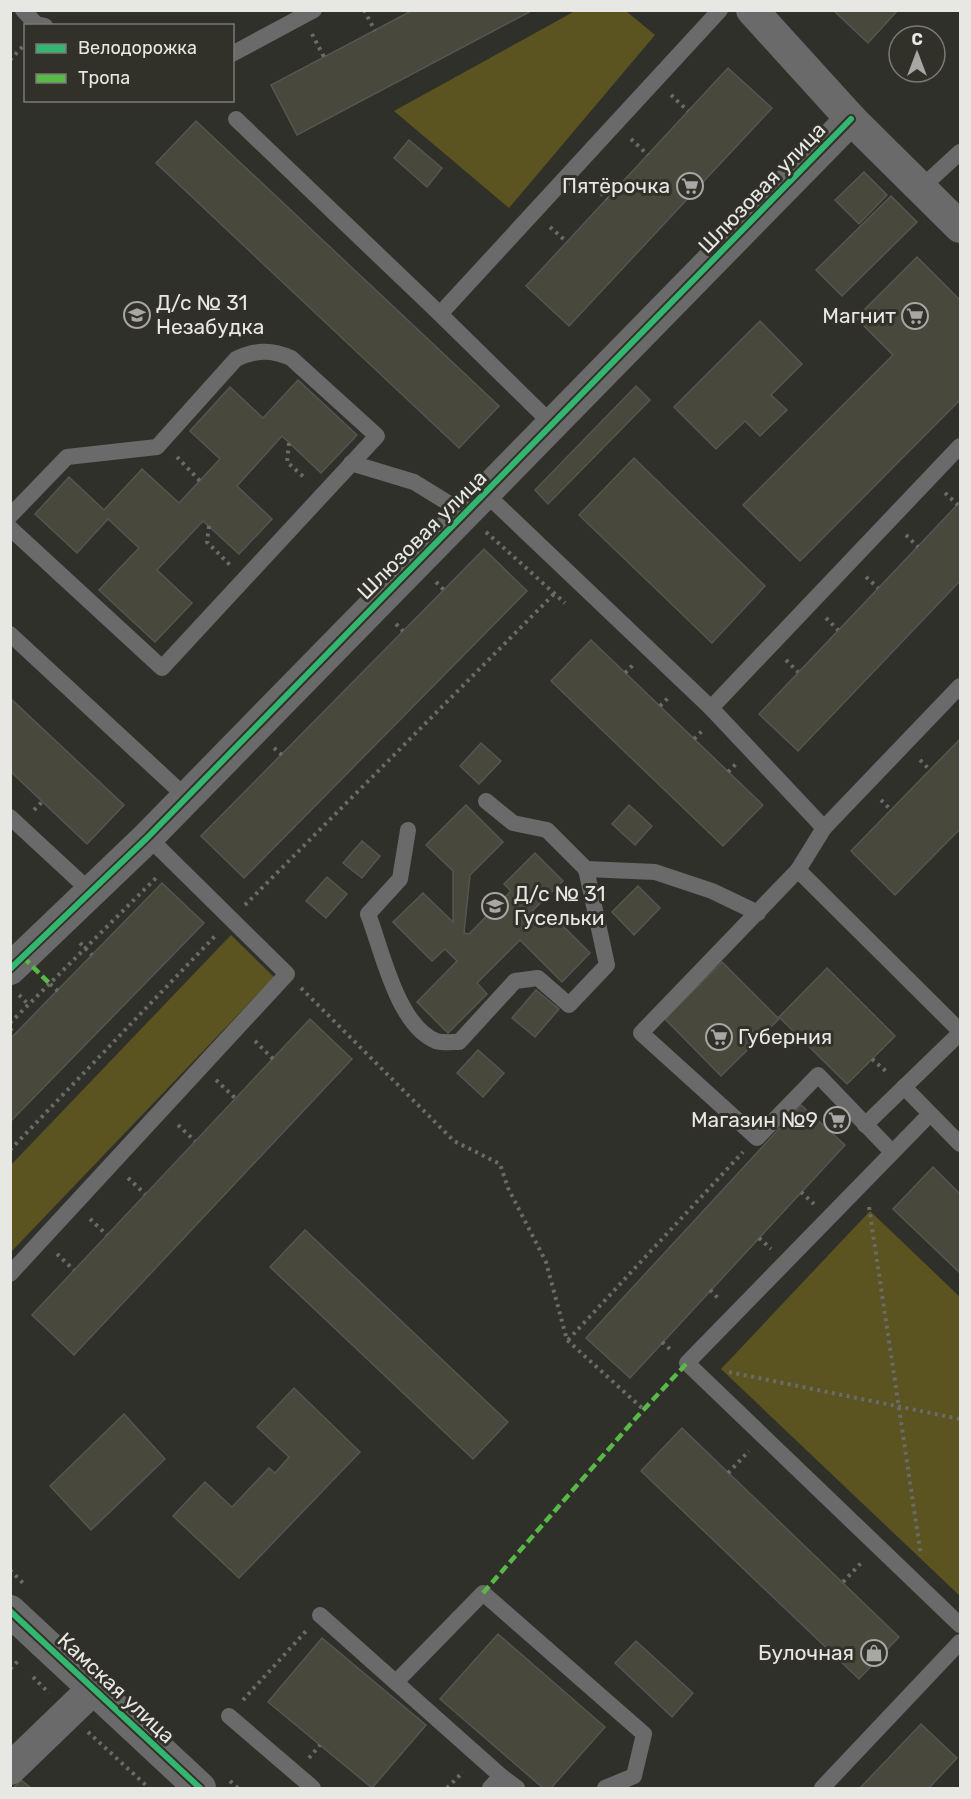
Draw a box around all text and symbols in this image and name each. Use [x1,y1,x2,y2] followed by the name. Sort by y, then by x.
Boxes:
[24,24,234,102] legend
[887,24,947,84] north arrow
[911,30,923,49] text: С
[78,37,197,59] text: Велодорожка
[78,67,130,89] text: Тропа
[693,117,830,258] street label: Шлюзовая улица
[675,171,705,201] supermarket icon: Пятёрочка
[562,173,670,198] place label: Пятёрочка
[156,290,264,339] place label: Д/с № 31 Незабудка
[122,300,152,330] school or university icon: Д/с № 31 Незабудка
[900,301,930,331] supermarket icon: Магнит
[822,303,896,328] place label: Магнит
[352,465,491,604] street label: Шлюзовая улица
[514,881,605,930] place label: Д/с № 31 Гусельки
[480,891,510,921] school or university icon: Д/с № 31 Гусельки
[704,1022,734,1052] supermarket icon: Губерния
[738,1024,832,1049] place label: Губерния
[822,1105,852,1135] supermarket icon: Магазин №9
[691,1107,818,1132] place label: Магазин №9
[53,1627,180,1748] street label: Камская улица
[859,1638,889,1668] shop icon: Булочная
[758,1640,854,1665] place label: Булочная

